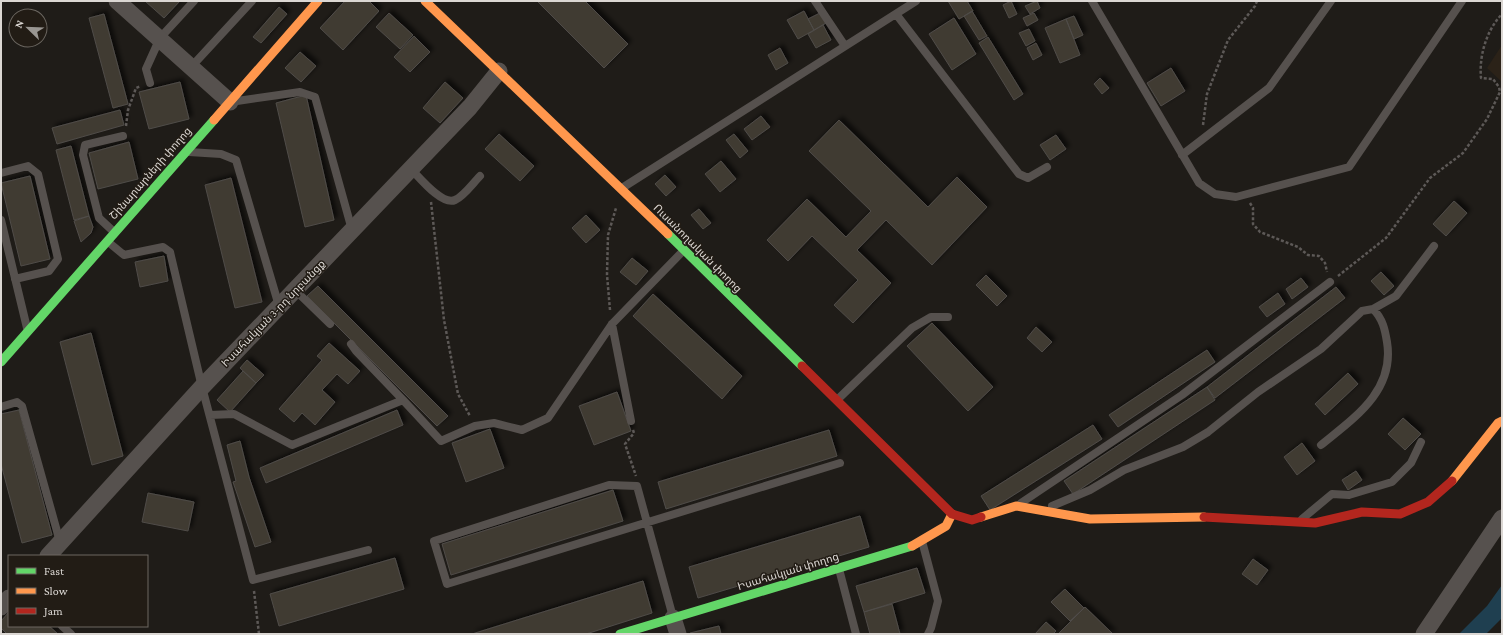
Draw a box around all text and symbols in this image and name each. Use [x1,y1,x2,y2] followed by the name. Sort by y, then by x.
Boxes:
[8,8,48,48] north arrow
[12,18,26,30] text: N
[107,124,194,222] street label: Շինարարների փողոց
[651,201,745,295] street label: Ուսանողական փողոց
[219,257,328,369] street label: Իսահակյան 3-րդ նրբանցք
[736,550,840,593] street label: Իսահակյան փողոց
[8,555,148,627] legend
[44,564,65,578] text: Fast
[44,584,68,598] text: Slow
[43,604,63,618] text: Jam

